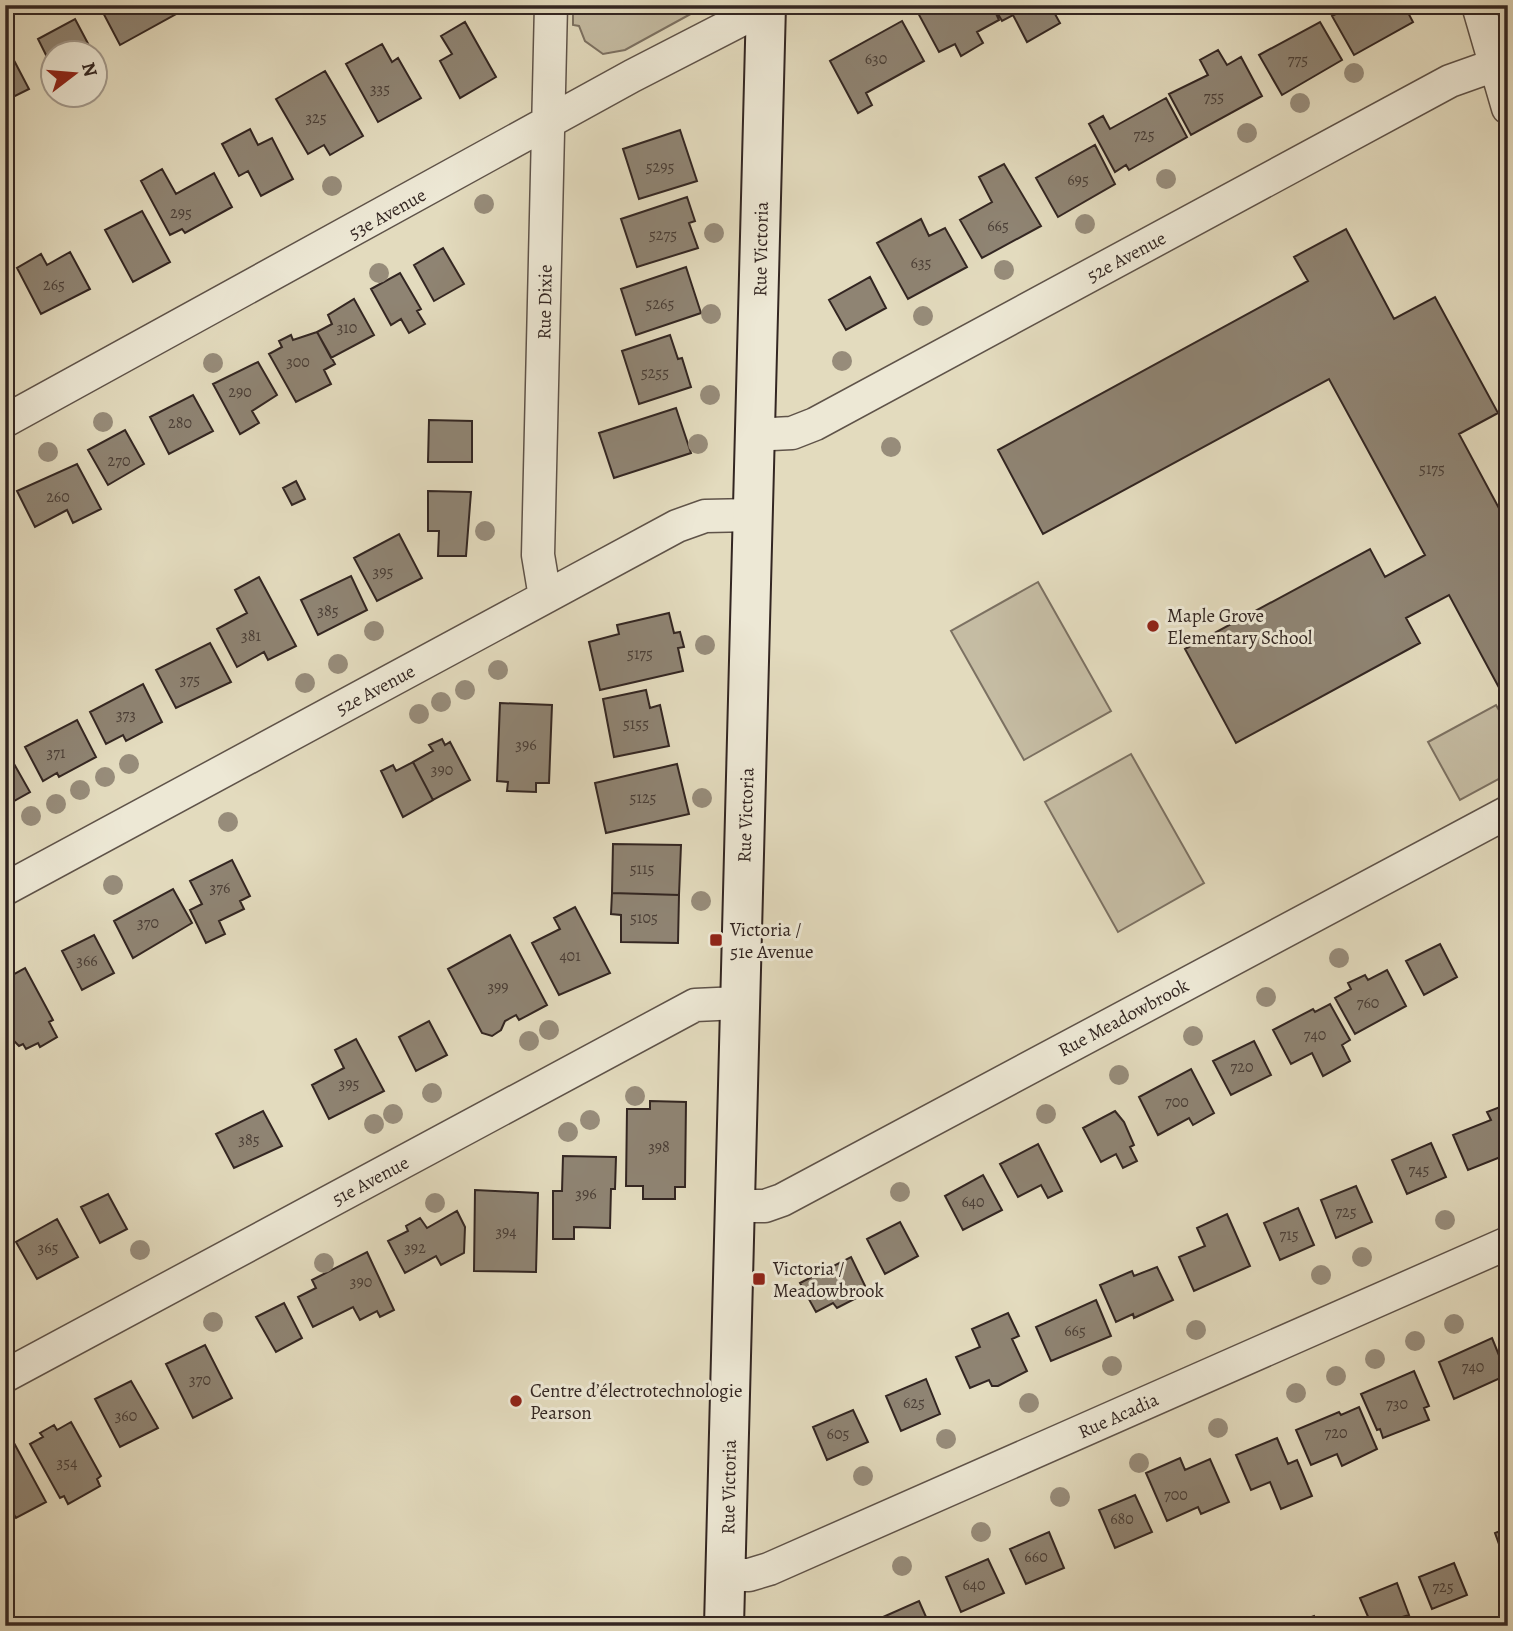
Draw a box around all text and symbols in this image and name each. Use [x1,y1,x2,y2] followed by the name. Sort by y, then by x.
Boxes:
[38,38,108,108] north arrow
[865,48,887,70] house number: 630
[1288,49,1308,71] house number: 775
[75,59,104,80] text: N
[370,78,390,100] house number: 335
[1204,86,1224,108] house number: 755
[305,107,327,129] house number: 325
[1133,124,1155,146] house number: 725
[646,156,674,178] house number: 5295
[1067,169,1089,191] house number: 695
[344,182,431,246] street label: 53e Avenue
[747,201,775,297] street label: Rue Victoria
[170,202,192,224] house number: 295
[987,215,1009,237] house number: 665
[649,224,677,246] house number: 5275
[1082,225,1171,289] street label: 52e Avenue
[911,252,932,274] house number: 635
[531,264,559,340] street label: Rue Dixie
[43,274,65,296] house number: 265
[646,293,674,315] house number: 5265
[337,317,357,339] house number: 310
[286,351,310,373] house number: 300
[641,362,669,384] house number: 5255
[228,381,252,403] house number: 290
[168,412,192,434] house number: 280
[108,450,130,472] house number: 270
[1419,458,1445,480] house number: 5175
[46,486,70,508] house number: 260
[373,561,394,583] house number: 395
[317,600,339,622] house number: 385
[1167,603,1313,651] place label: Maple Grove Elementary School
[1145,618,1161,634] marker: Maple Grove Elementary School
[241,625,261,647] house number: 381
[627,643,653,665] house number: 5175
[331,658,420,722] street label: 52e Avenue
[180,669,200,691] house number: 375
[116,704,136,726] house number: 373
[623,713,649,735] house number: 5155
[515,734,537,756] house number: 396
[47,742,66,764] house number: 371
[431,759,453,781] house number: 390
[731,767,761,863] street label: Rue Victoria
[630,787,657,809] house number: 5125
[630,858,654,880] house number: 5115
[210,877,230,899] house number: 376
[630,907,658,929] house number: 5105
[137,912,159,934] house number: 370
[729,917,814,965] place label: Victoria / 51e Avenue
[708,932,724,948] marker: Victoria / 51e Avenue
[559,945,581,967] house number: 401
[76,950,98,972] house number: 366
[1054,972,1194,1063] street label: Rue Meadowbrook
[487,976,509,998] house number: 399
[1357,992,1379,1014] house number: 760
[1304,1024,1326,1046] house number: 740
[1231,1056,1253,1078] house number: 720
[339,1073,360,1095] house number: 395
[1165,1091,1189,1113] house number: 700
[238,1129,260,1151] house number: 385
[648,1136,670,1158] house number: 398
[327,1150,413,1212] street label: 51e Avenue
[1409,1159,1430,1181] house number: 745
[575,1183,597,1205] house number: 396
[961,1191,985,1213] house number: 640
[1335,1201,1357,1223] house number: 725
[495,1221,517,1243] house number: 394
[1279,1224,1299,1246] house number: 715
[38,1237,59,1259] house number: 365
[404,1237,426,1259] house number: 392
[772,1256,884,1304] place label: Victoria / Meadowbrook
[350,1271,372,1293] house number: 390
[751,1271,767,1287] marker: Victoria / Meadowbrook
[1064,1320,1086,1342] house number: 665
[1462,1356,1484,1378] house number: 740
[189,1369,211,1391] house number: 370
[530,1378,743,1426] place label: Centre d’électrotechnologie Pearson
[1074,1387,1163,1445] street label: Rue Acadia
[903,1392,925,1414] house number: 625
[508,1393,524,1409] marker: Centre d’électrotechnologie Pearson
[1386,1393,1408,1415] house number: 730
[115,1405,137,1427] house number: 360
[1325,1422,1347,1444] house number: 720
[827,1423,850,1445] house number: 605
[715,1439,743,1535] street label: Rue Victoria
[57,1452,77,1474] house number: 354
[1164,1484,1188,1506] house number: 700
[1110,1508,1134,1530] house number: 680
[1024,1546,1048,1568] house number: 660
[962,1574,986,1596] house number: 640
[1432,1576,1454,1598] house number: 725

